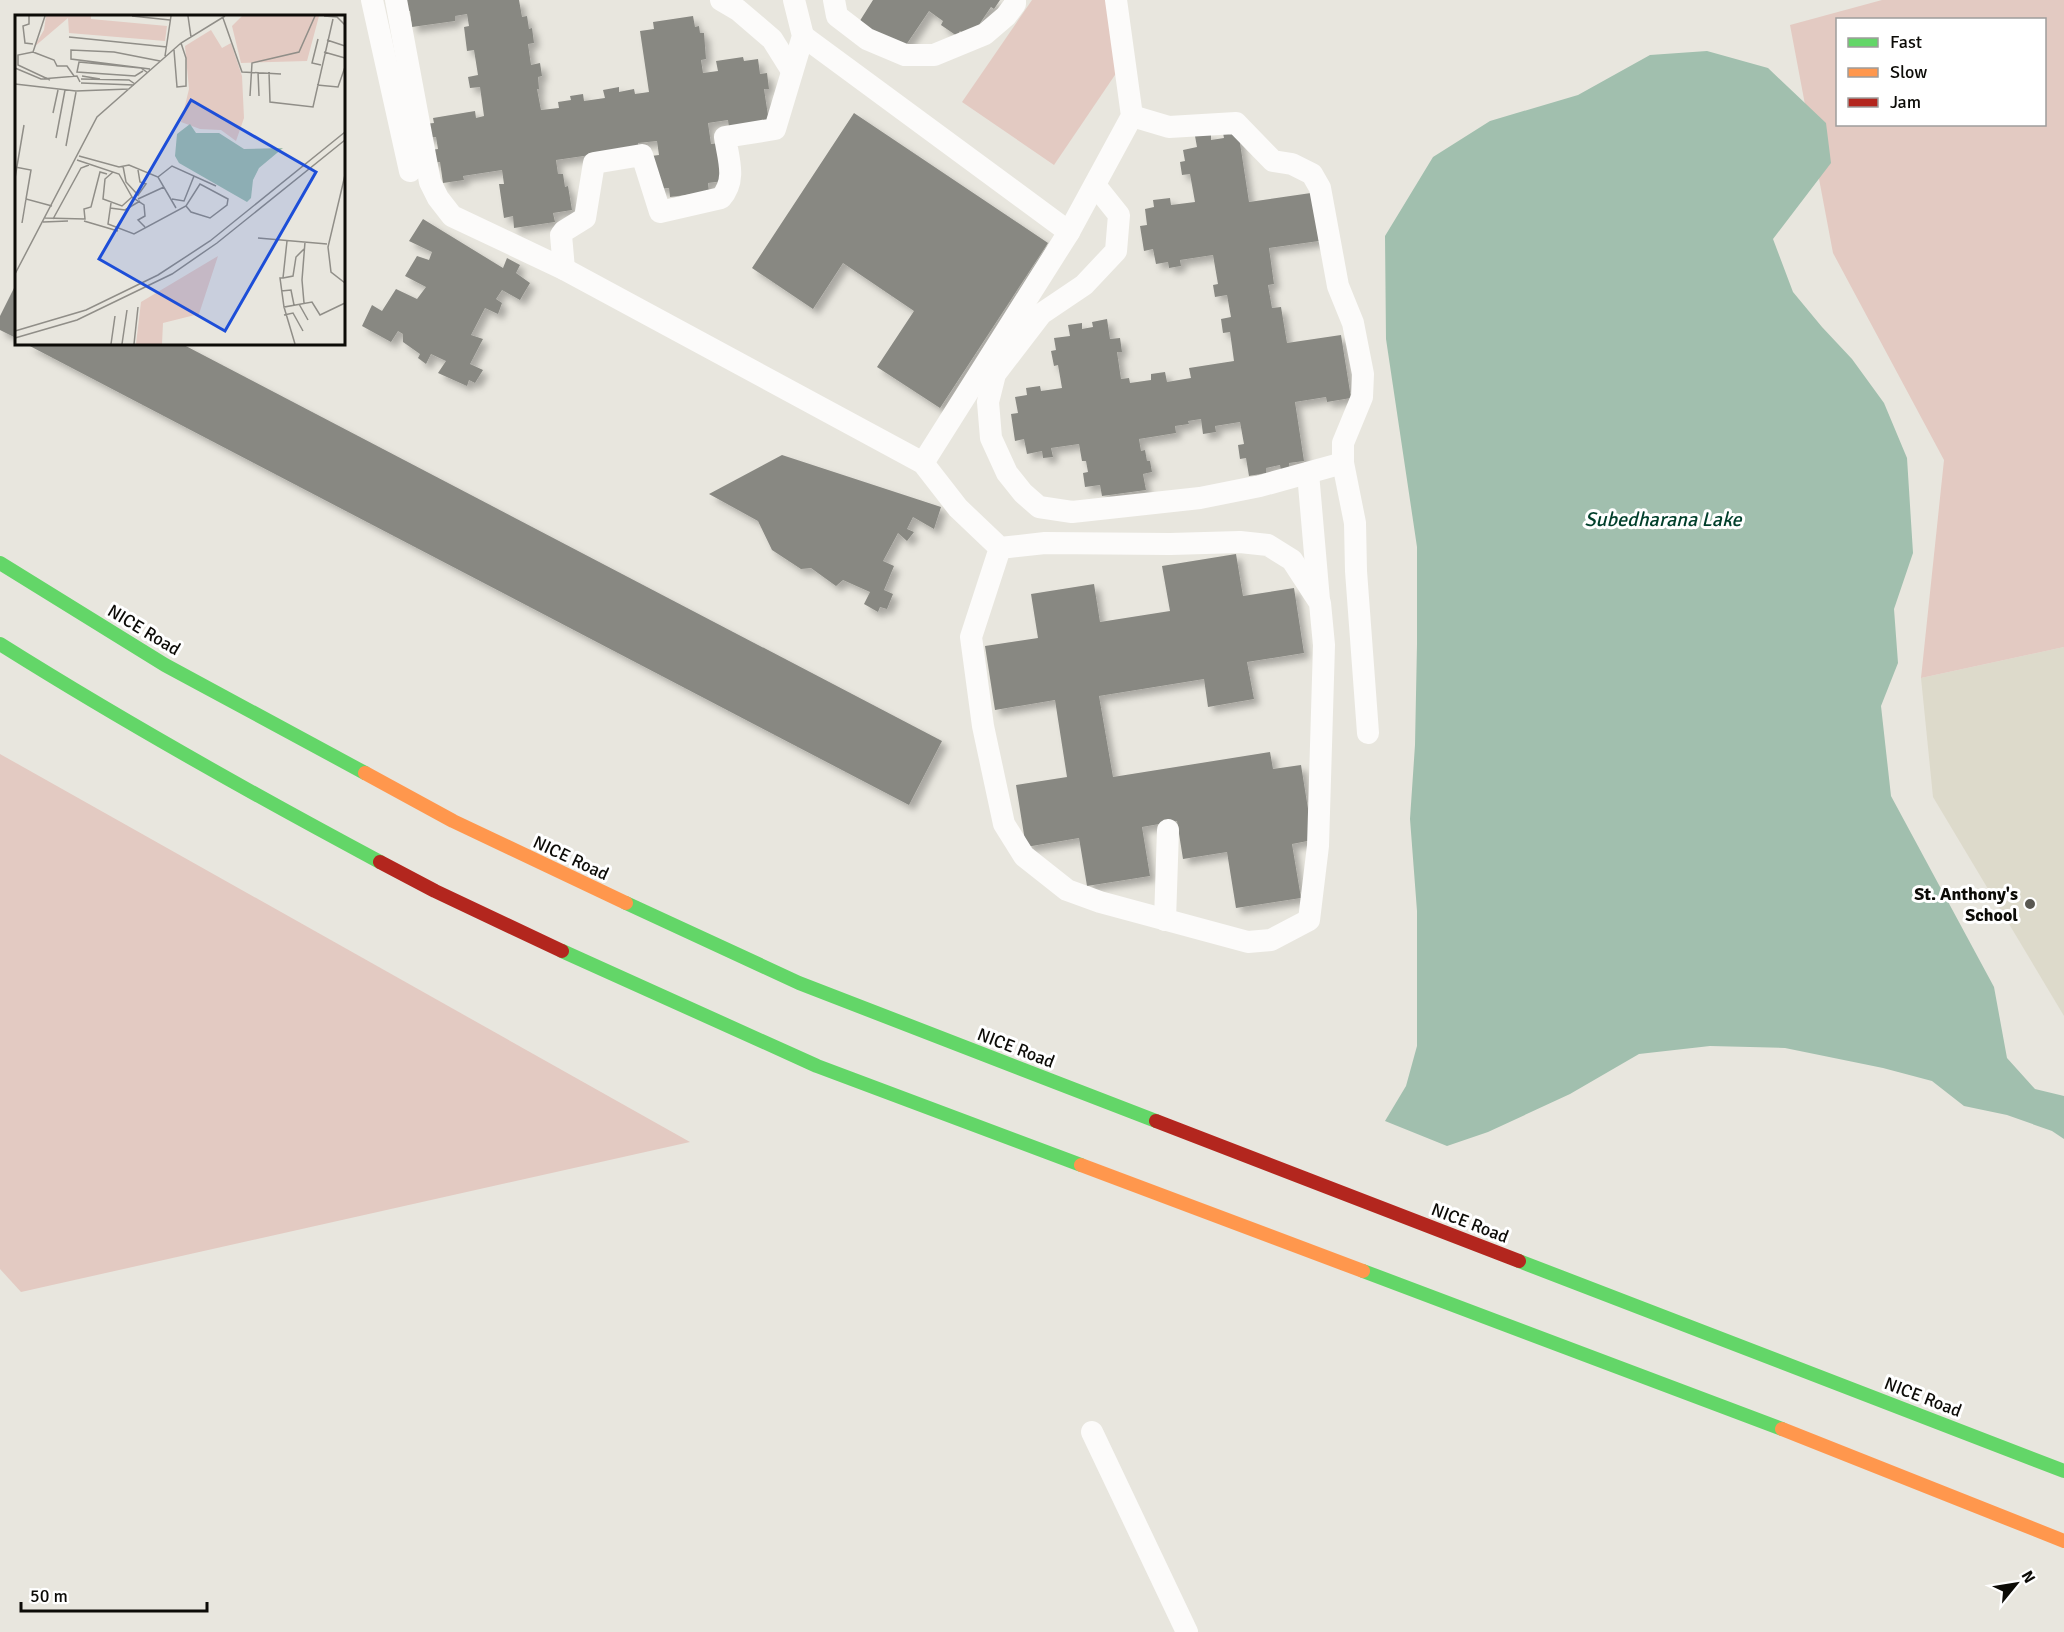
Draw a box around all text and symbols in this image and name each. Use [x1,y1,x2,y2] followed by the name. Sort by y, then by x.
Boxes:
[15,15,345,345] inset map
[1836,18,2046,126] legend
[1890,31,1922,53] text: Fast
[1890,61,1927,83] text: Slow
[1890,91,1921,113] text: Jam
[1584,507,1743,532] water label: Subedharana Lake
[104,600,184,660] street label: NICE Road
[530,831,612,885] street label: NICE Road
[1914,883,2018,926] place label: St. Anthony's School
[2023,897,2037,911] marker: St. Anthony's School
[974,1023,1058,1073] street label: NICE Road
[1428,1198,1512,1248] street label: NICE Road
[1881,1372,1965,1422] street label: NICE Road
[1986,1554,2046,1614] north arrow
[2017,1567,2040,1587] text: N
[21,1575,207,1613] scale bar
[30,1585,68,1607] text: 50 m

